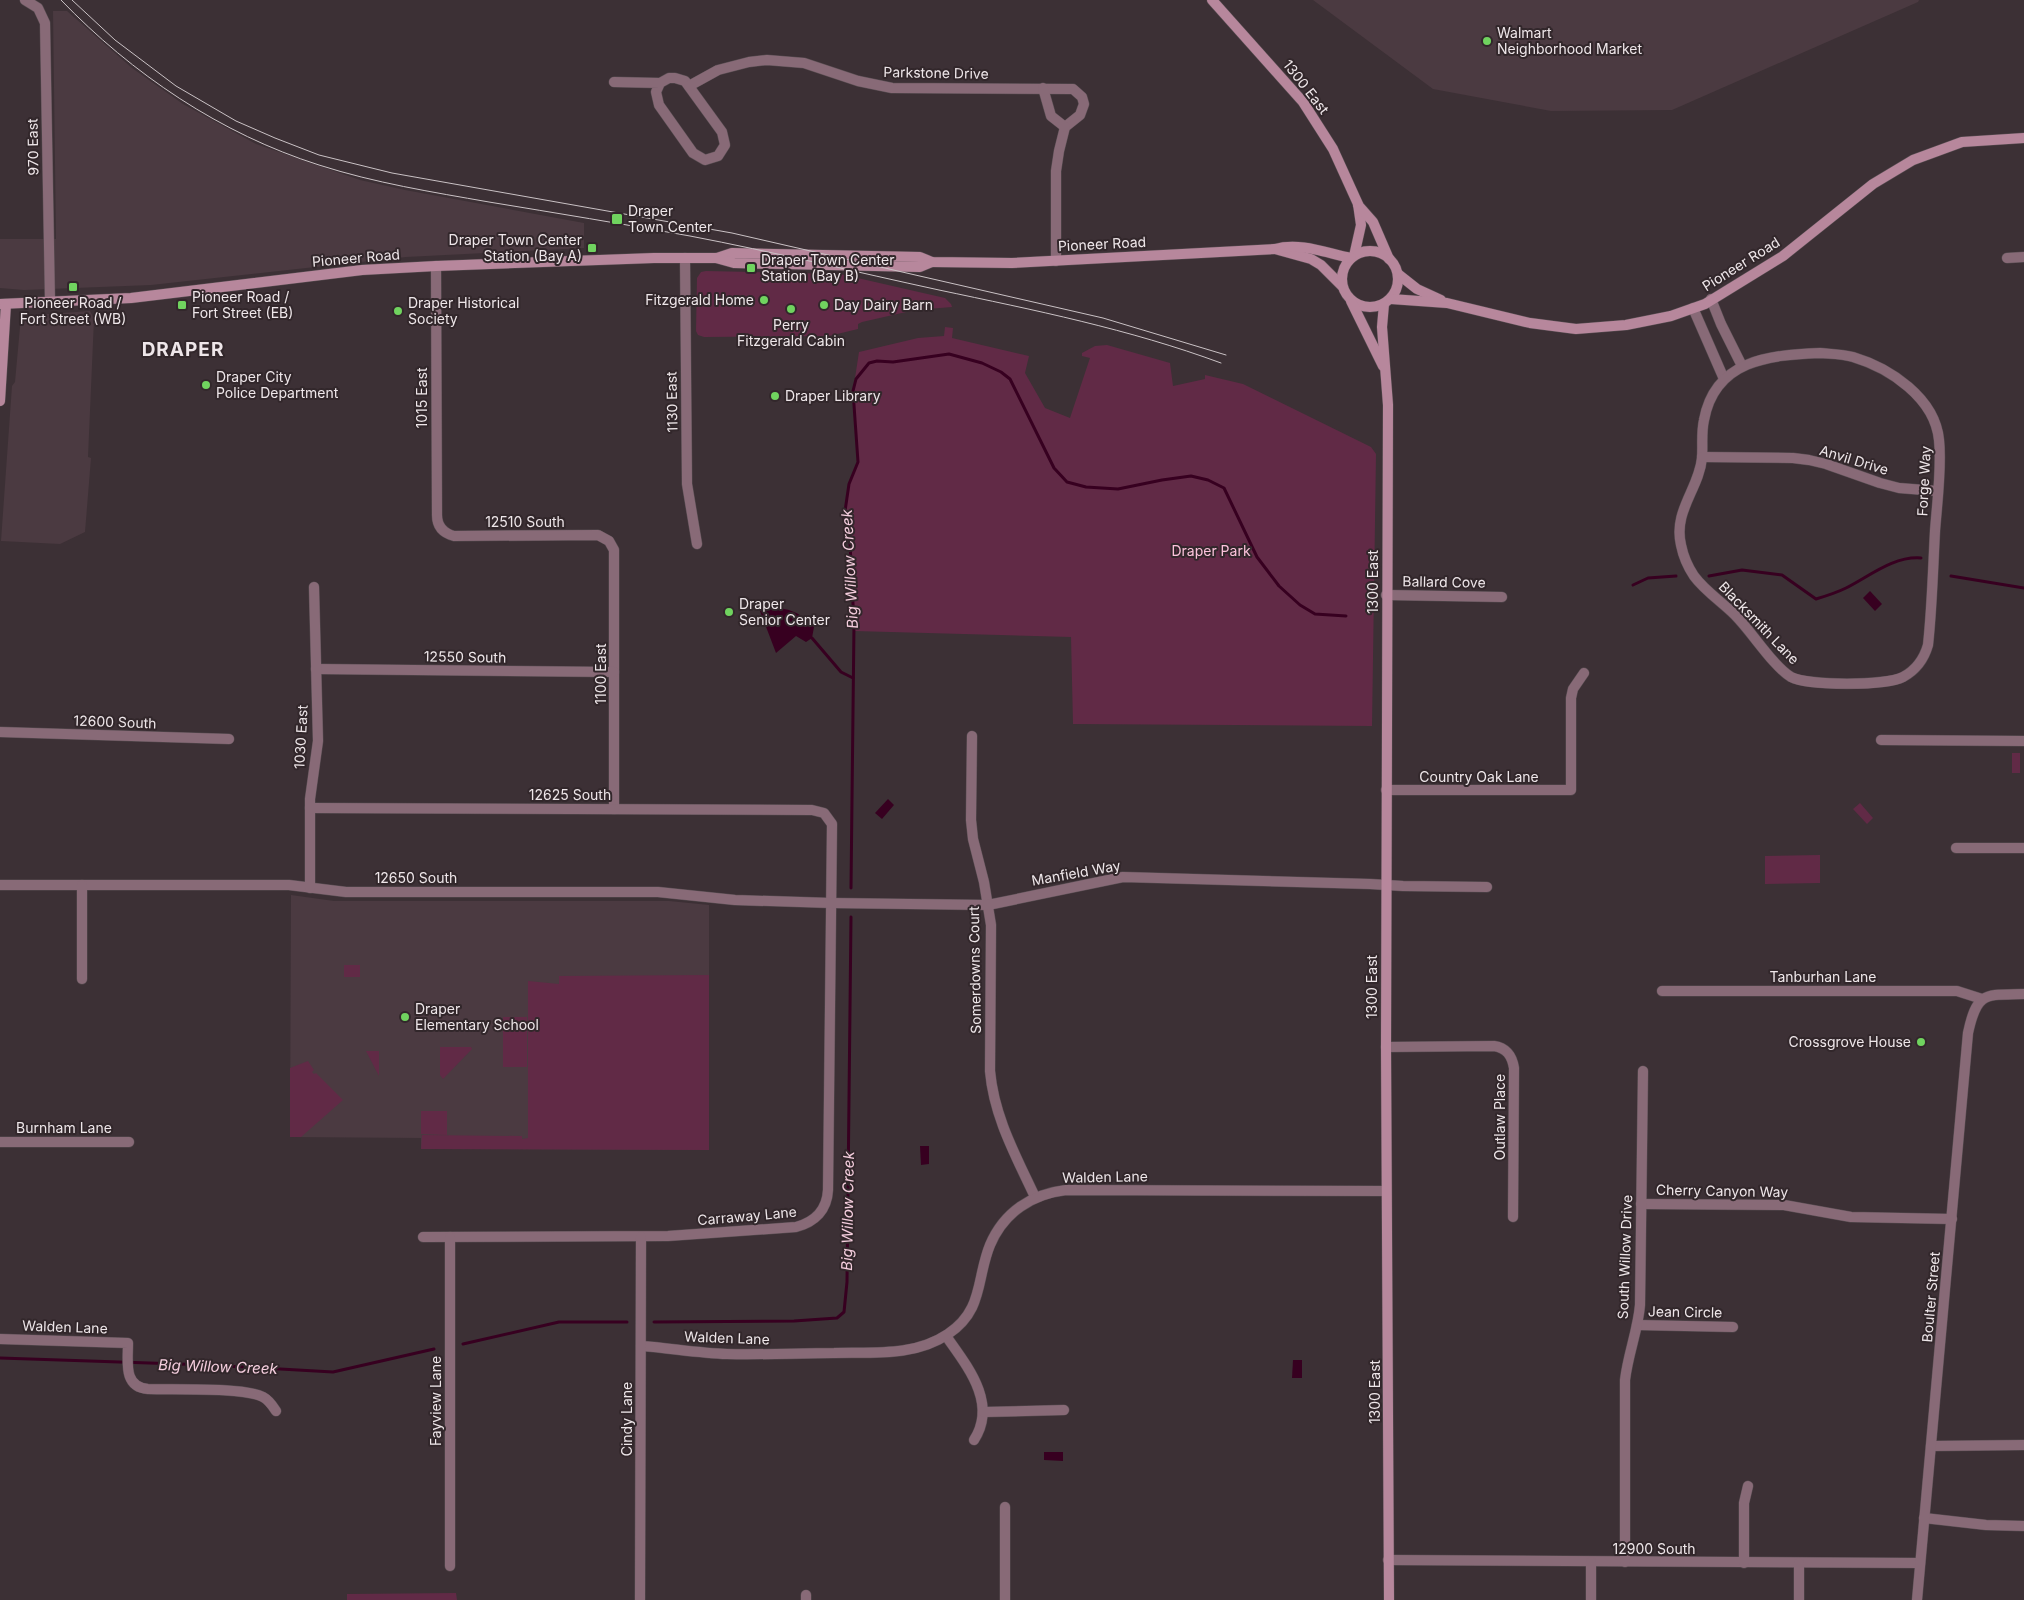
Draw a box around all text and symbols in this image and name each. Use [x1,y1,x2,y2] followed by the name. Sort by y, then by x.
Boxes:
[1497,24,1643,57] place label: Walmart Neighborhood Market
[1481,35,1493,47] marker: Walmart Neighborhood Market
[1280,56,1333,118] street label: 1300 East
[883,63,989,82] street label: Parkstone Drive
[23,118,41,176] street label: 970 East
[628,202,712,235] place label: Draper Town Center
[610,212,624,226] marker: Draper Town Center
[449,231,582,264] place label: Draper Town Center Station (Bay A)
[1057,233,1147,254] street label: Pioneer Road
[1699,233,1783,294] street label: Pioneer Road
[586,242,598,254] marker: Draper Town Center Station (Bay A)
[311,245,401,270] street label: Pioneer Road
[761,251,894,284] place label: Draper Town Center Station (Bay B)
[745,262,757,274] marker: Draper Town Center Station (Bay B)
[67,281,79,293] marker: Pioneer Road / Fort Street (WB)
[192,288,293,321] place label: Pioneer Road / Fort Street (EB)
[645,291,754,308] place label: Fitzgerald Home
[20,294,126,327] place label: Pioneer Road / Fort Street (WB)
[408,294,519,327] place label: Draper Historical Society
[758,294,770,306] marker: Fitzgerald Home
[834,296,933,313] place label: Day Dairy Barn
[176,299,188,311] marker: Pioneer Road / Fort Street (EB)
[818,299,830,311] marker: Day Dairy Barn
[785,303,797,315] marker: Perry Fitzgerald Cabin
[392,305,404,317] marker: Draper Historical Society
[737,316,845,349] place label: Perry Fitzgerald Cabin
[142,338,224,361] district label: DRAPER
[413,367,430,428] street label: 1015 East
[216,368,339,401] place label: Draper City Police Department
[662,371,681,433] street label: 1130 East
[200,379,212,391] marker: Draper City Police Department
[785,387,881,404] place label: Draper Library
[769,390,781,402] marker: Draper Library
[1818,441,1891,478] street label: Anvil Drive
[1913,445,1934,517] street label: Forge Way
[837,508,862,629] water label: Big Willow Creek
[485,513,565,530] street label: 12510 South
[1171,542,1251,559] park label: Draper Park
[1364,549,1381,614] street label: 1300 East
[1402,572,1486,591] street label: Ballard Cove
[1716,578,1803,667] street label: Blacksmith Lane
[739,595,830,628] place label: Draper Senior Center
[723,606,735,618] marker: Draper Senior Center
[592,643,609,705] street label: 1100 East
[424,647,506,666] street label: 12550 South
[290,704,311,769] street label: 1030 East
[73,712,157,731] street label: 12600 South
[1419,768,1539,785] street label: Country Oak Lane
[529,786,611,803] street label: 12625 South
[1030,856,1122,889] street label: Manfield Way
[375,869,457,886] street label: 12650 South
[965,906,984,1034] street label: Somerdowns Court
[1363,954,1380,1019] street label: 1300 East
[1769,968,1877,985] street label: Tanburhan Lane
[415,1000,539,1033] place label: Draper Elementary School
[399,1011,411,1023] marker: Draper Elementary School
[1788,1033,1911,1050] place label: Crossgrove House
[1915,1036,1927,1048] marker: Crossgrove House
[1491,1074,1508,1160] street label: Outlaw Place
[16,1119,112,1136] street label: Burnham Lane
[837,1150,858,1271] water label: Big Willow Creek
[1062,1167,1148,1186] street label: Walden Lane
[1656,1181,1788,1200] street label: Cherry Canyon Way
[1614,1194,1635,1320] street label: South Willow Drive
[696,1203,797,1228] street label: Carraway Lane
[1918,1251,1943,1343] street label: Boulter Street
[1648,1302,1722,1321] street label: Jean Circle
[22,1317,108,1336] street label: Walden Lane
[684,1328,770,1347] street label: Walden Lane
[158,1355,279,1378] water label: Big Willow Creek
[427,1356,444,1446] street label: Fayview Lane
[1366,1359,1383,1424] street label: 1300 East
[618,1382,635,1456] street label: Cindy Lane
[1612,1540,1696,1557] street label: 12900 South

